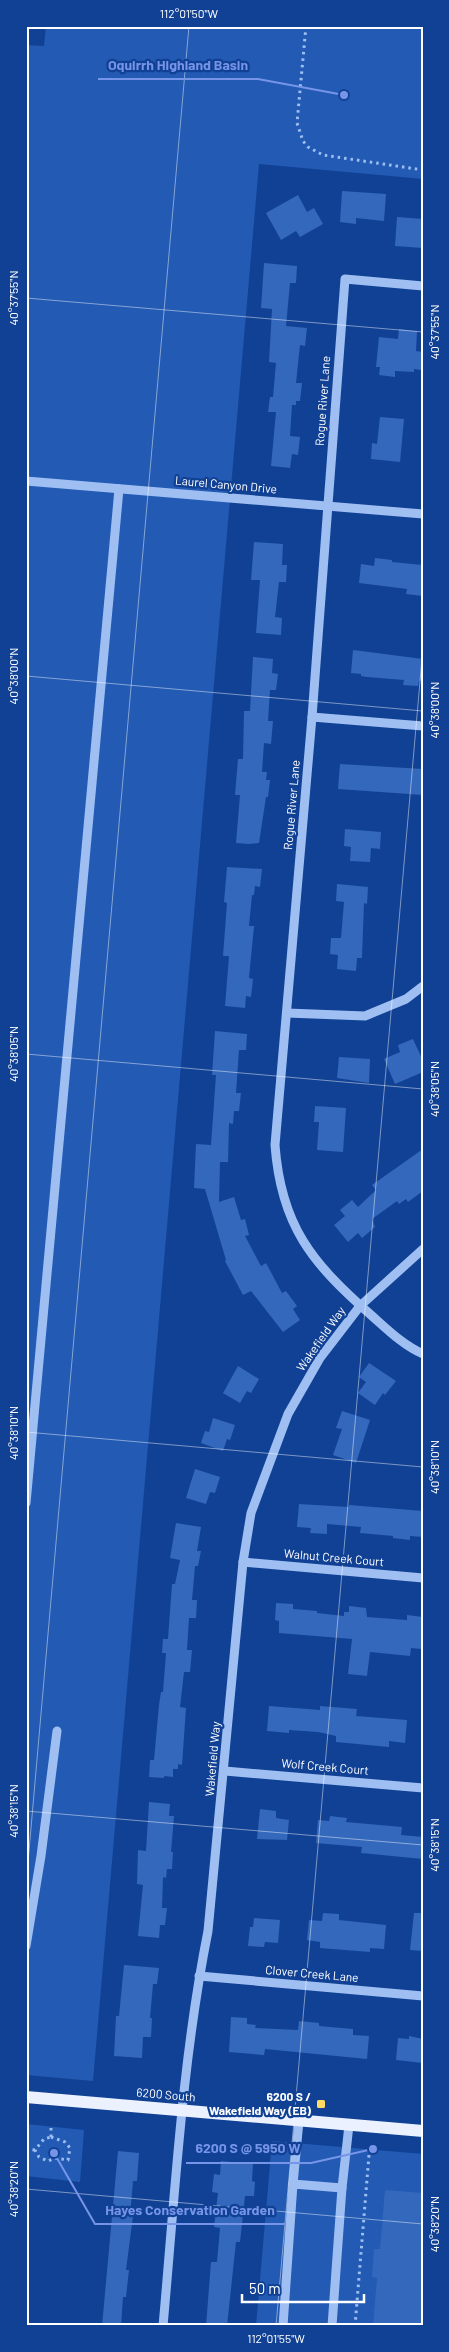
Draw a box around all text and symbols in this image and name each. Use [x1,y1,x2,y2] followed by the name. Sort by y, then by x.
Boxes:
[160,6,219,20] text: 112°01'50"W
[98,50,258,79] callout: Oquirrh Highland Basin
[108,56,248,73] text: Oquirrh Highland Basin
[6,270,20,326] text: 40°37'55"N
[427,304,441,360] text: 40°37'55"N
[312,355,332,446] street label: Rogue River Lane
[174,473,278,495] street label: Laurel Canyon Drive
[6,648,20,704] text: 40°38'00"N
[427,682,441,738] text: 40°38'00"N
[280,759,302,850] street label: Rogue River Lane
[6,1026,20,1082] text: 40°38'05"N
[427,1061,441,1117] text: 40°38'05"N
[293,1303,348,1373] street label: Wakefield Way
[6,1406,20,1460] text: 40°38'10"N
[427,1440,441,1494] text: 40°38'10"N
[283,1546,385,1568] street label: Walnut Creek Court
[202,1720,222,1797] street label: Wakefield Way
[281,1755,369,1777] street label: Wolf Creek Court
[6,1784,20,1838] text: 40°38'15"N
[427,1818,441,1872] text: 40°38'15"N
[265,1962,359,1984] street label: Clover Creek Lane
[136,2084,196,2104] street label: 6200 South
[209,2089,312,2117] place label: 6200 S / Wakefield Way (EB)
[315,2098,327,2110] marker: 6200 S / Wakefield Way (EB)
[186,2134,311,2163] callout: 6200 S @ 5950 W
[195,2139,301,2156] text: 6200 S @ 5950 W
[6,2161,20,2217] text: 40°38'20"N
[95,2195,285,2224] callout: Hayes Conservation Garden
[427,2196,441,2252] text: 40°38'20"N
[105,2201,275,2218] text: Hayes Conservation Garden
[242,2272,364,2304] scale bar
[249,2279,281,2297] text: 50 m
[247,2331,305,2345] text: 112°01'55"W

